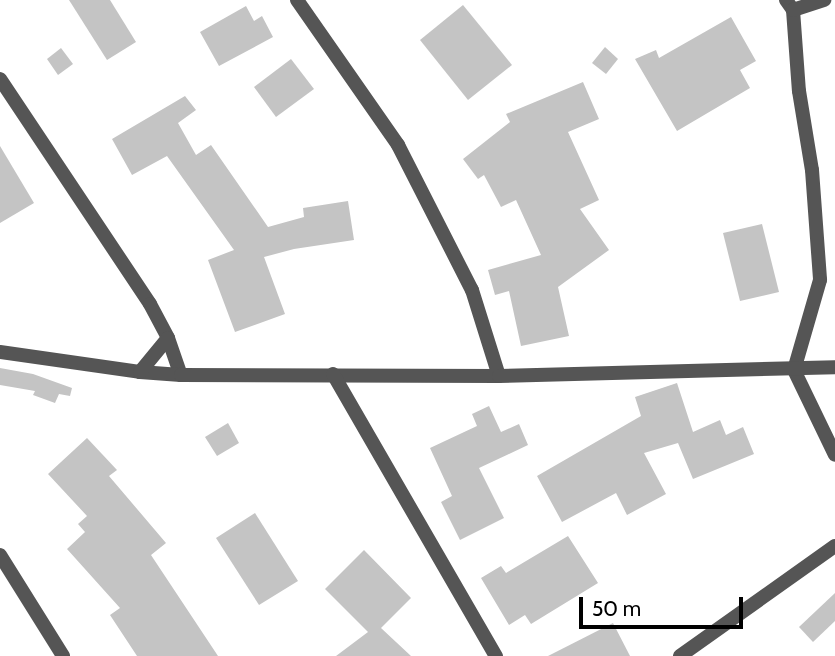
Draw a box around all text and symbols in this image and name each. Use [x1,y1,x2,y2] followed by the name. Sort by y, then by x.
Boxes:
[583,582,748,626] scale bar
[592,596,641,621] text: 50 m

